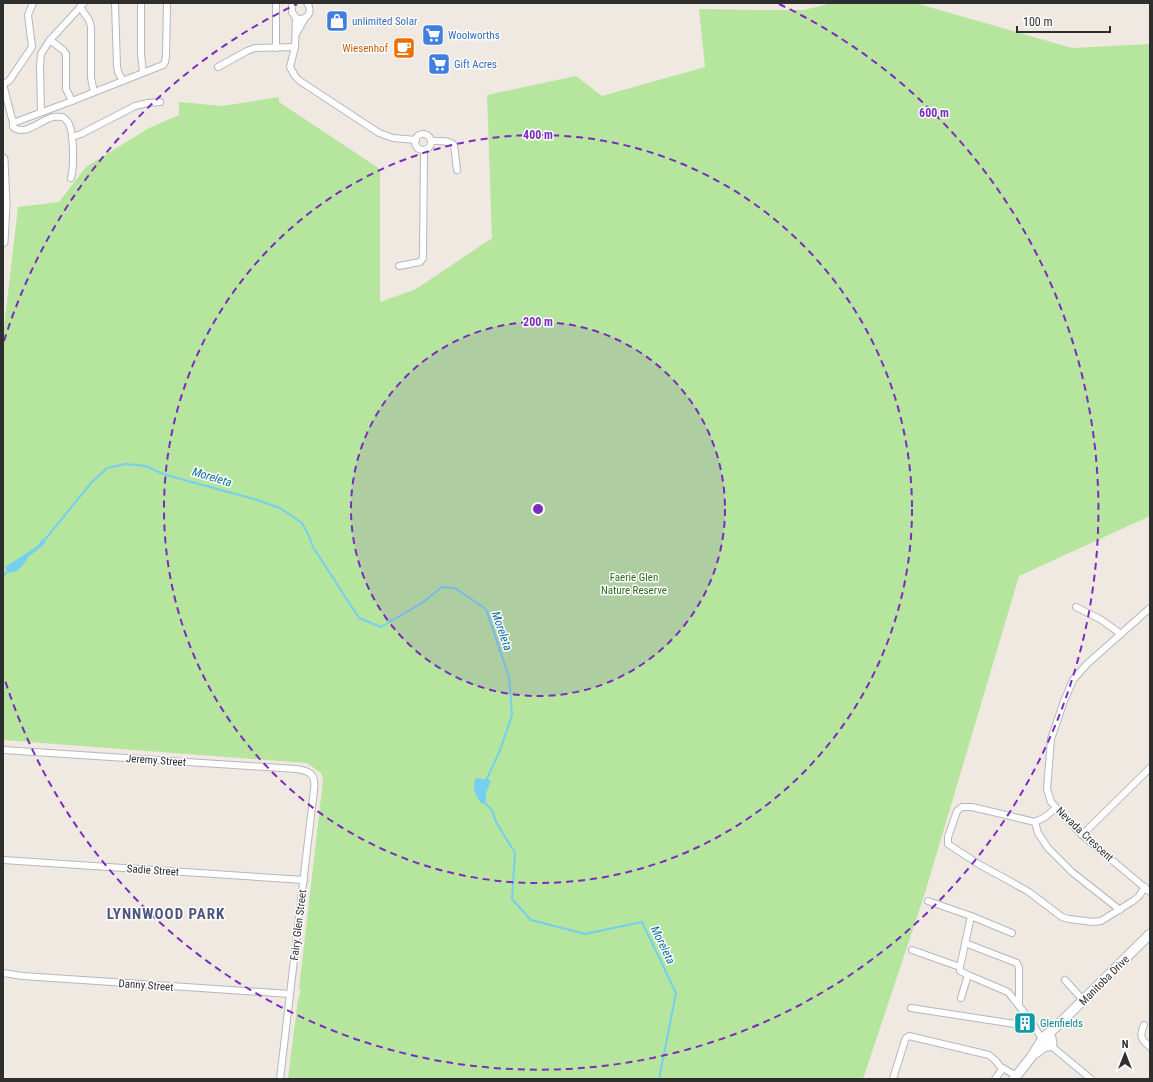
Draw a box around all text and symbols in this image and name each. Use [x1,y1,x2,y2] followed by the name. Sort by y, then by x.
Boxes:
[324,8,350,34] shop icon: unlimited Solar
[1017,8,1110,34] scale bar
[352,15,418,28] place label: unlimited Solar
[1023,15,1053,29] text: 100 m
[420,22,446,48] supermarket icon: Woolworths
[448,29,500,42] place label: Woolworths
[391,35,417,61] cafe icon: Wiesenhof
[342,42,389,55] place label: Wiesenhof
[426,51,452,77] supermarket icon: Gift Acres
[454,58,497,71] place label: Gift Acres
[919,106,949,120] text: 600 m
[523,128,553,142] text: 400 m
[523,315,553,329] text: 200 m
[190,464,234,490] water label: Moreleta
[531,502,545,516] centre of rings
[601,571,667,597] park label: Faerie Glen Nature Reserve
[489,609,515,653] water label: Moreleta
[126,752,186,769] street label: Jeremy Street
[1053,805,1116,864] street label: Nevada Crescent
[126,862,180,879] street label: Sadie Street
[288,889,309,961] street label: Fairy Glen Street
[107,905,225,923] district label: LYNNWOOD PARK
[648,924,678,966] water label: Moreleta
[1077,953,1132,1008] street label: Manitoba Drive
[118,977,174,994] street label: Danny Street
[1012,1010,1038,1036] building icon: Glenfields
[1040,1017,1083,1030] place label: Glenfields
[1105,1034,1145,1074] north arrow
[1122,1038,1129,1051] text: N

